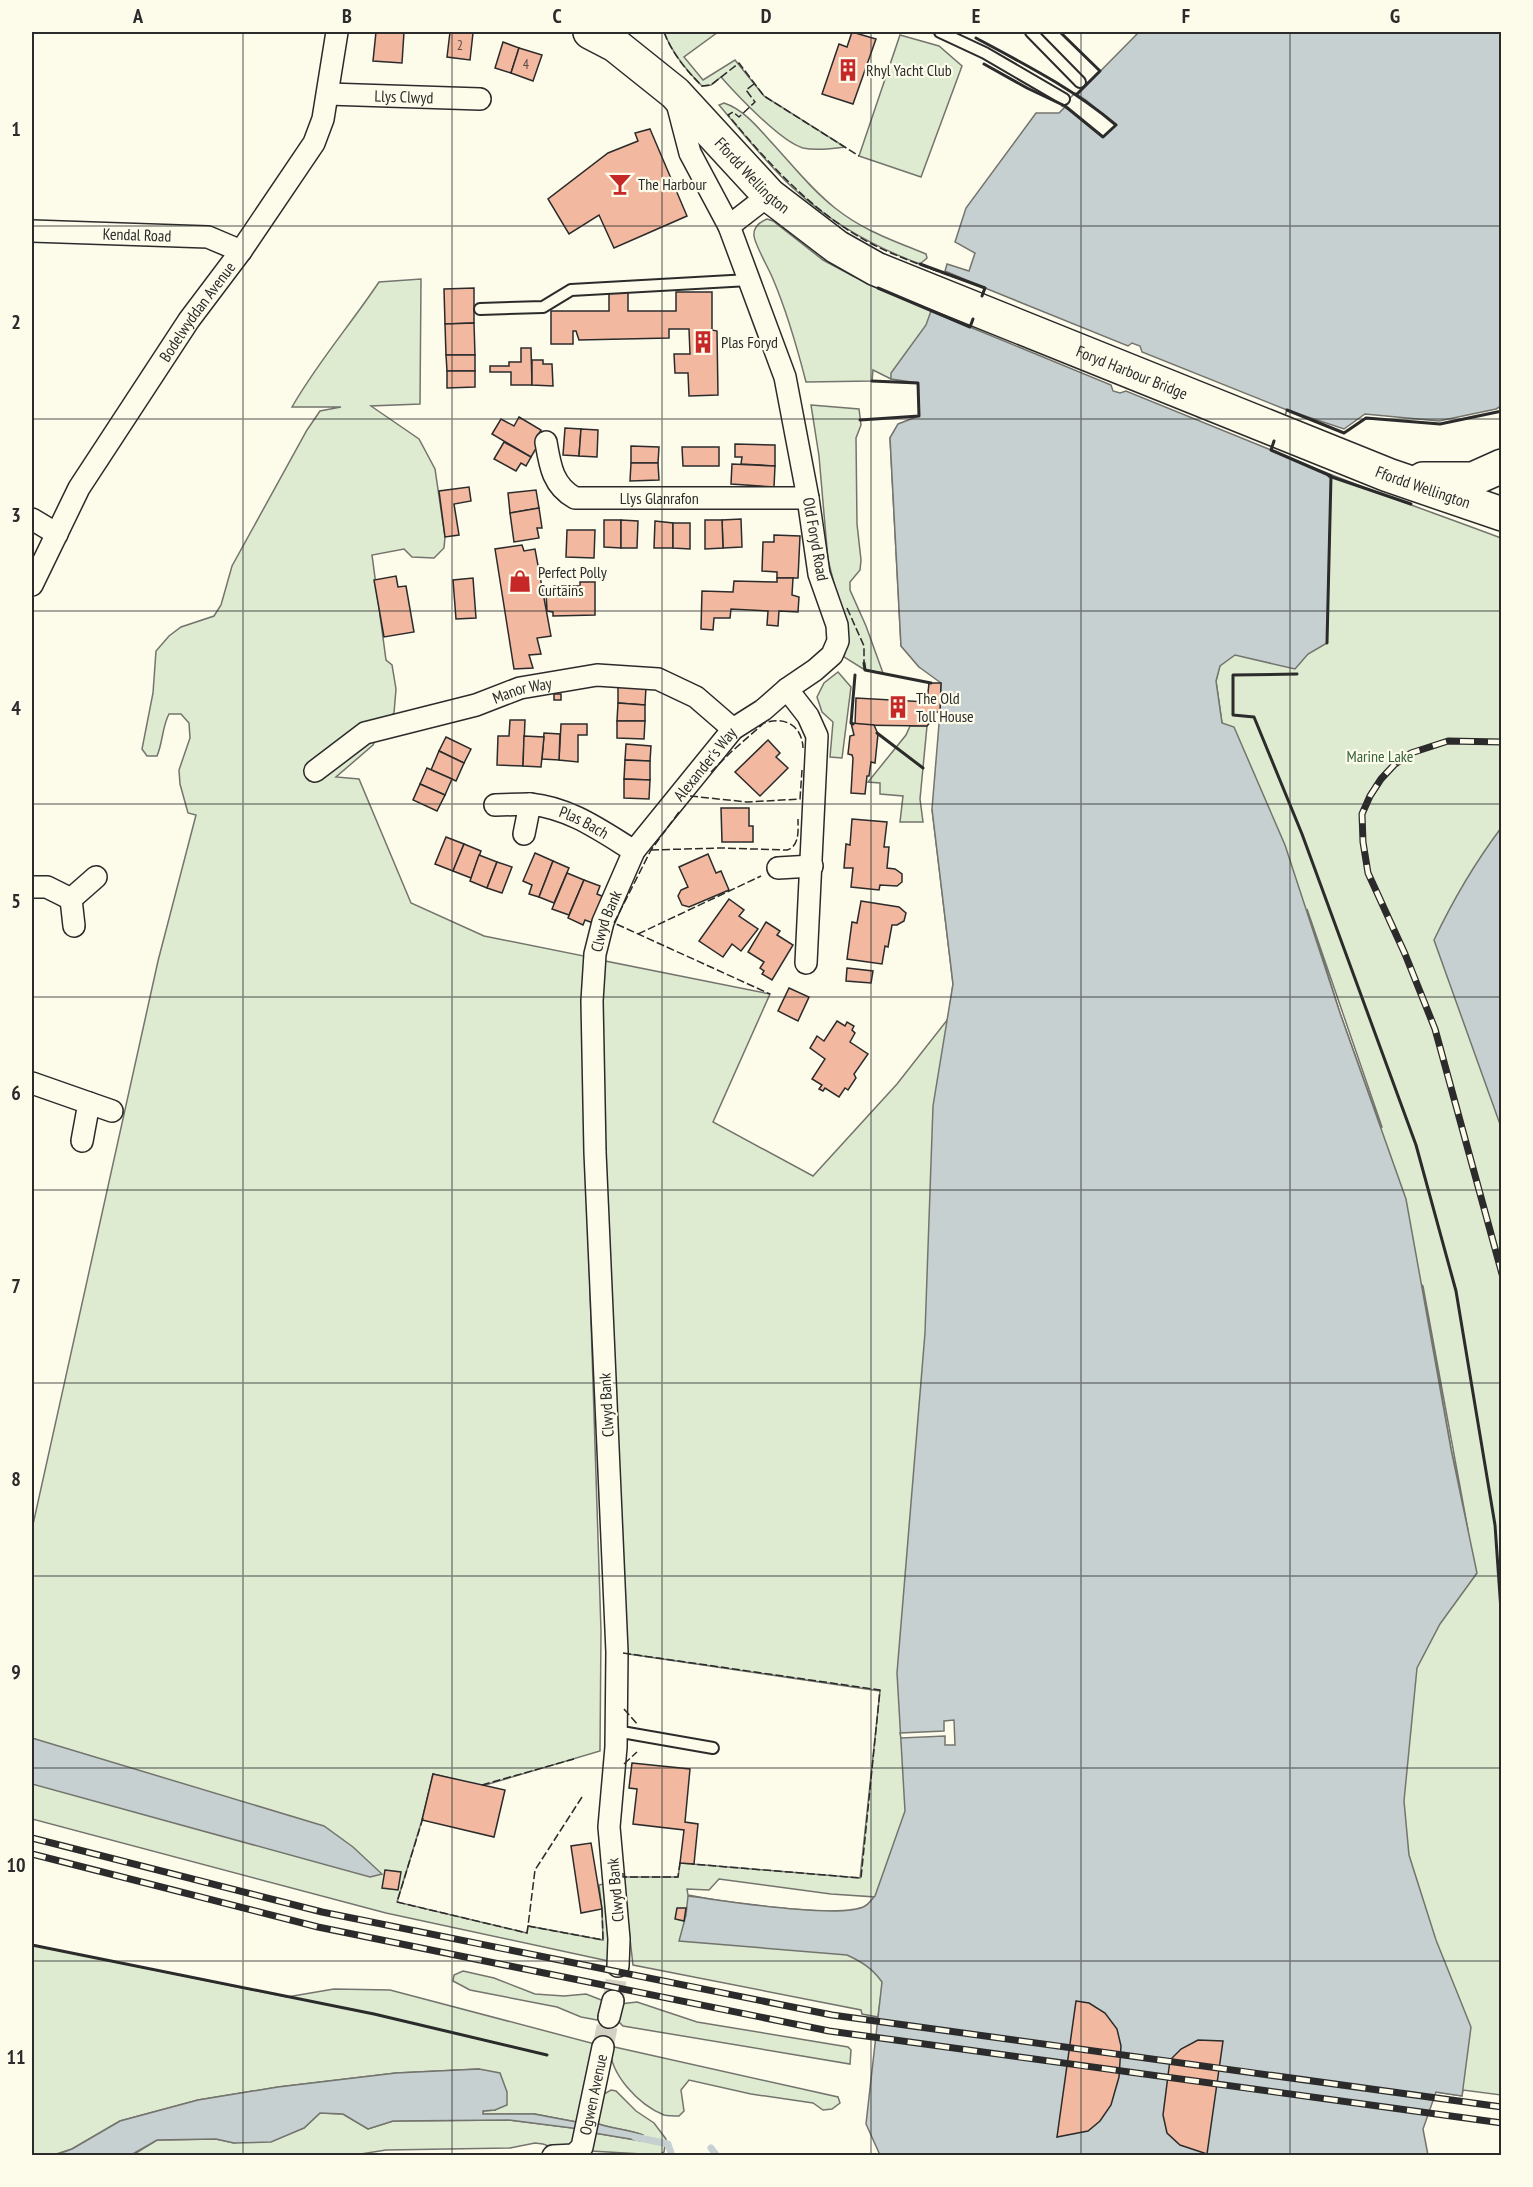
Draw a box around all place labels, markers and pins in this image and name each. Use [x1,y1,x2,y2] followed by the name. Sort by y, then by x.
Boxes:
[835,57,861,83] building icon: Rhyl Yacht Club
[866,60,952,80] place label: Rhyl Yacht Club
[607,171,633,197] bar icon: The Harbour
[638,174,707,194] place label: The Harbour
[690,329,716,355] building icon: Plas Foryd
[721,332,778,352] place label: Plas Foryd
[538,562,607,600] place label: Perfect Polly Curtains
[507,568,533,594] shop icon: Perfect Polly Curtains
[916,688,974,726] place label: The Old Toll House
[885,694,911,720] building icon: The Old Toll House

